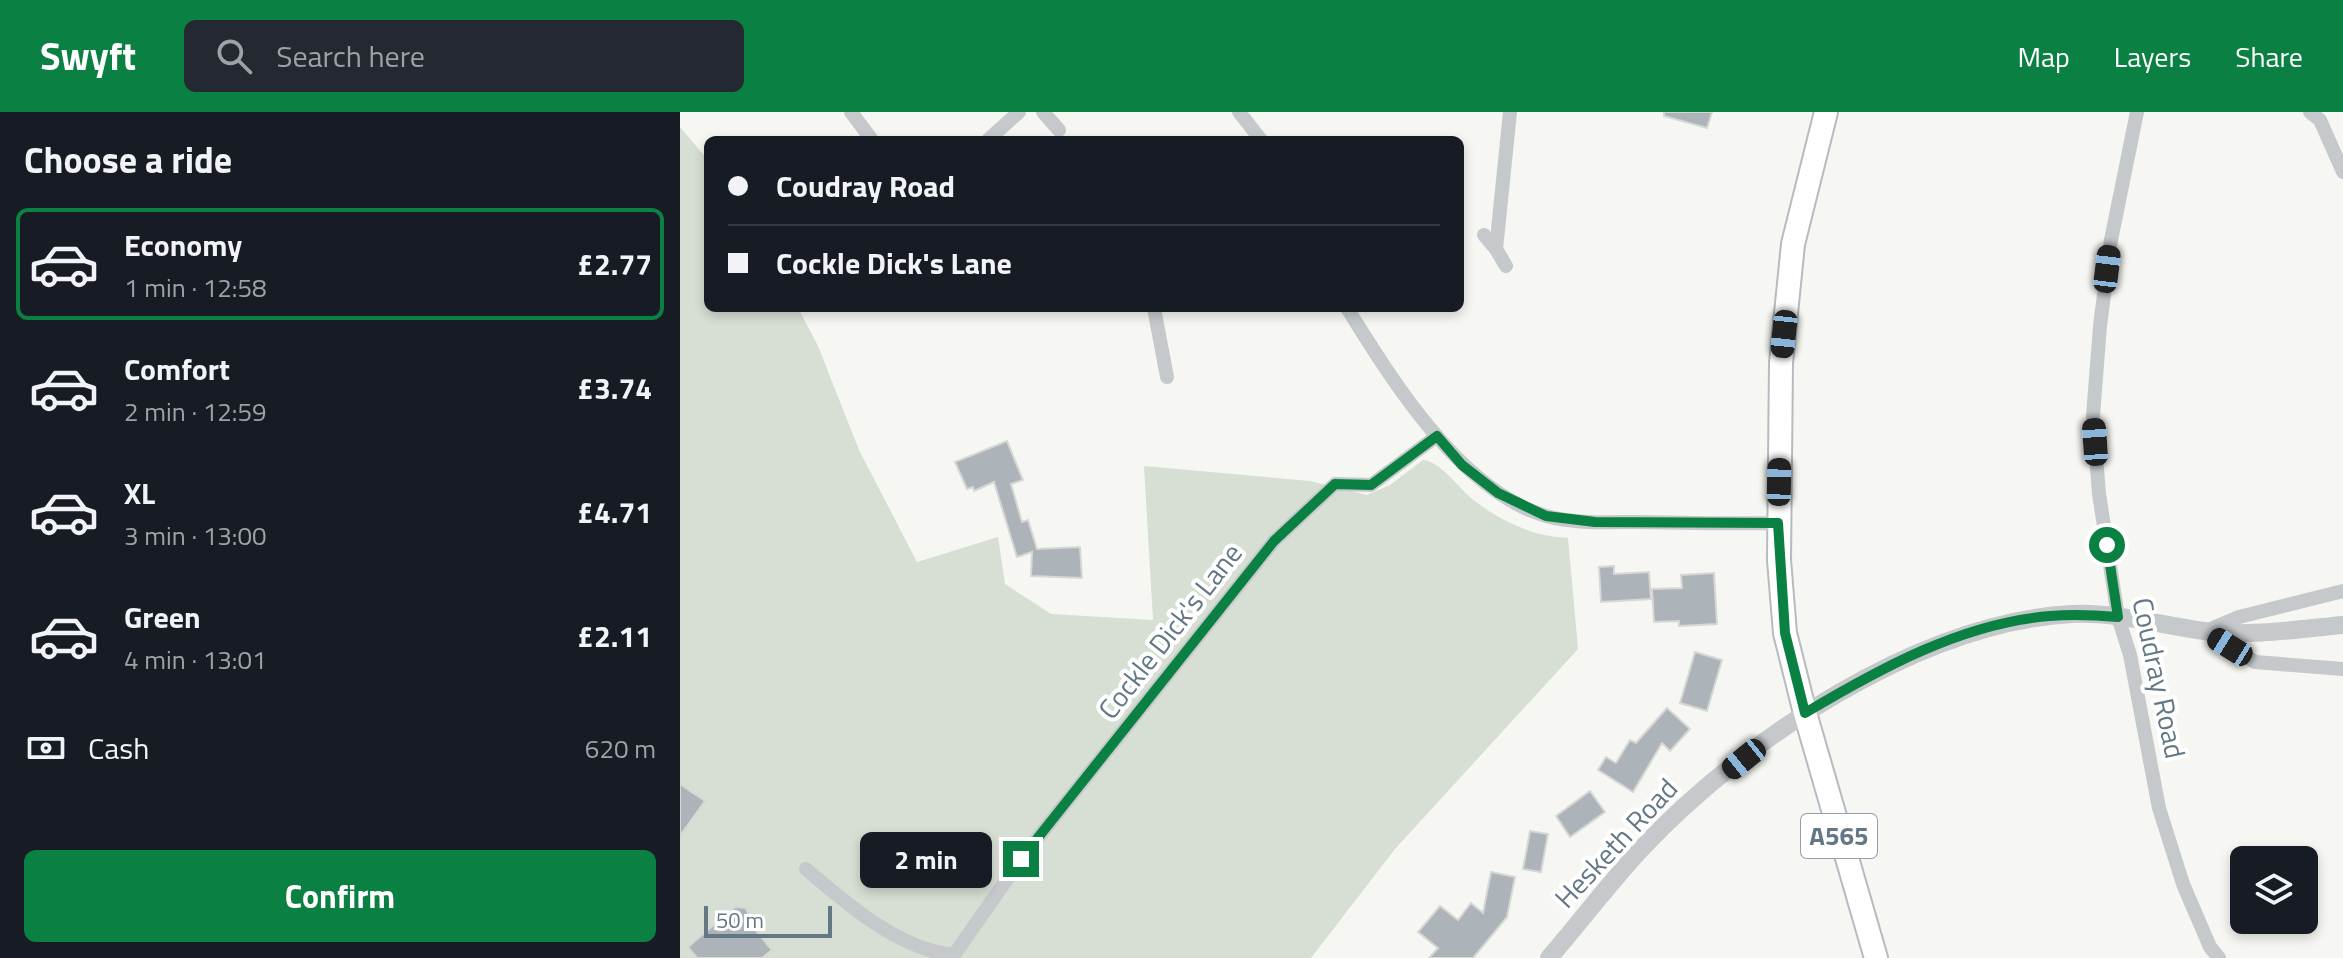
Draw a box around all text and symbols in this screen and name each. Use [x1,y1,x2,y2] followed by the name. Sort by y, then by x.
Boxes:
[184,20,744,92] search box
[40,27,136,85] text: Swyft
[276,33,425,79] text: Search here
[212,34,256,78] icon: search
[2017,35,2070,78] text: Map
[2114,35,2191,78] text: Layers
[2235,35,2303,78] text: Share
[24,132,232,187] text: Choose a ride
[776,163,955,209] text: Coudray Road
[124,222,242,268] text: Economy
[28,228,100,300] icon: car
[776,240,1012,286] text: Cockle Dick's Lane
[577,241,652,287] text: £2.77
[2092,244,2122,294] car
[124,268,267,307] text: 1 min · 12:58
[1770,309,1798,359] car
[124,346,230,392] text: Comfort
[28,352,100,424] icon: car
[577,365,652,411] text: £3.74
[124,392,267,431] text: 2 min · 12:59
[2081,417,2109,467] car
[1767,458,1791,506] car
[124,470,155,516] text: XL
[28,476,100,548] icon: car
[577,489,652,535] text: £4.71
[124,516,267,555] text: 3 min · 13:00
[2089,527,2125,563] route start
[1087,533,1252,728] street label: Cockle Dick's Lane
[124,594,201,640] text: Green
[2121,594,2197,762] street label: Coudray Road
[28,600,100,672] icon: car
[577,613,652,659] text: £2.11
[2203,624,2257,670] car
[124,640,267,679] text: 4 min · 13:01
[88,725,149,771] text: Cash
[24,726,68,770] icon: cash
[585,729,656,768] text: 620 m
[1718,735,1770,783] car
[1544,768,1688,918] street label: Hesketh Road
[1801,814,1877,858] road number: A565
[861,831,993,887] callout: 2 min
[894,840,958,879] text: 2 min
[1003,841,1039,877] route end
[2230,846,2318,934] map controls
[2230,846,2318,934] button: layers
[24,850,656,942] button: Confirm
[704,902,832,938] scale bar
[716,903,764,937] text: 50 m

